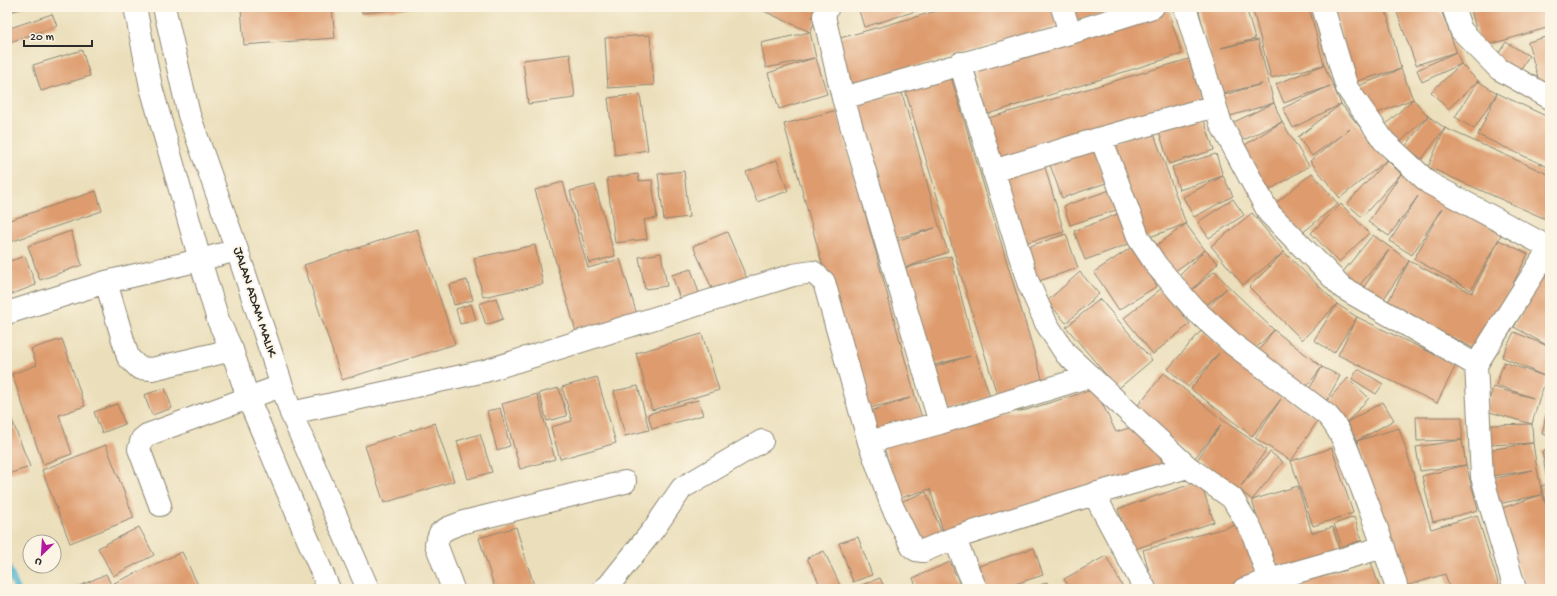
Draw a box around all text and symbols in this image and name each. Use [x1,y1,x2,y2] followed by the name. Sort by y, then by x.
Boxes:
[24,22,92,48] scale bar
[30,31,55,45] text: 20 m
[228,245,280,360] street label: JALAN ADAM MALIK
[22,534,62,574] north arrow
[33,554,44,568] text: U

